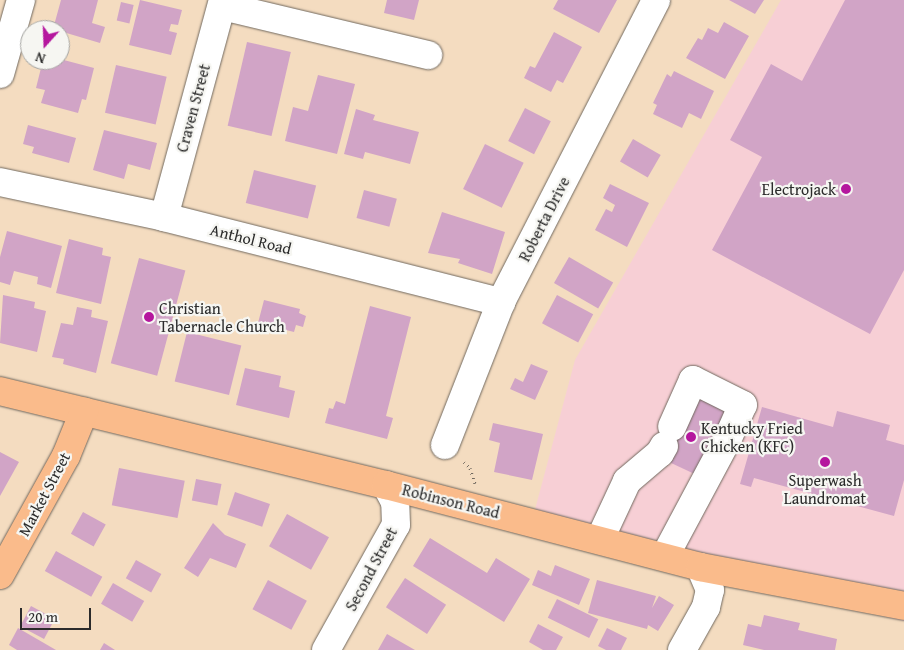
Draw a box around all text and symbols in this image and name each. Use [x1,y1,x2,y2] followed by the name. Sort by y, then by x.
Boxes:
[20,20,70,70] north arrow
[32,47,48,69] text: N
[172,62,214,154] street label: Craven Street
[514,173,574,265] street label: Roberta Drive
[762,179,836,199] place label: Electrojack
[840,183,852,195] marker: Electrojack
[208,220,294,258] street label: Anthol Road
[159,298,285,336] place label: Christian Tabernacle Church
[143,311,155,323] marker: Christian Tabernacle Church
[701,418,803,456] place label: Kentucky Fried Chicken (KFC)
[685,431,697,443] marker: Kentucky Fried Chicken (KFC)
[14,449,74,539] street label: Market Street
[819,456,831,468] marker: Superwash Laundromat
[784,470,866,508] place label: Superwash Laundromat
[400,480,502,522] street label: Robinson Road
[341,524,401,614] street label: Second Street
[22,598,94,630] scale bar
[28,606,58,627] text: 20 m

